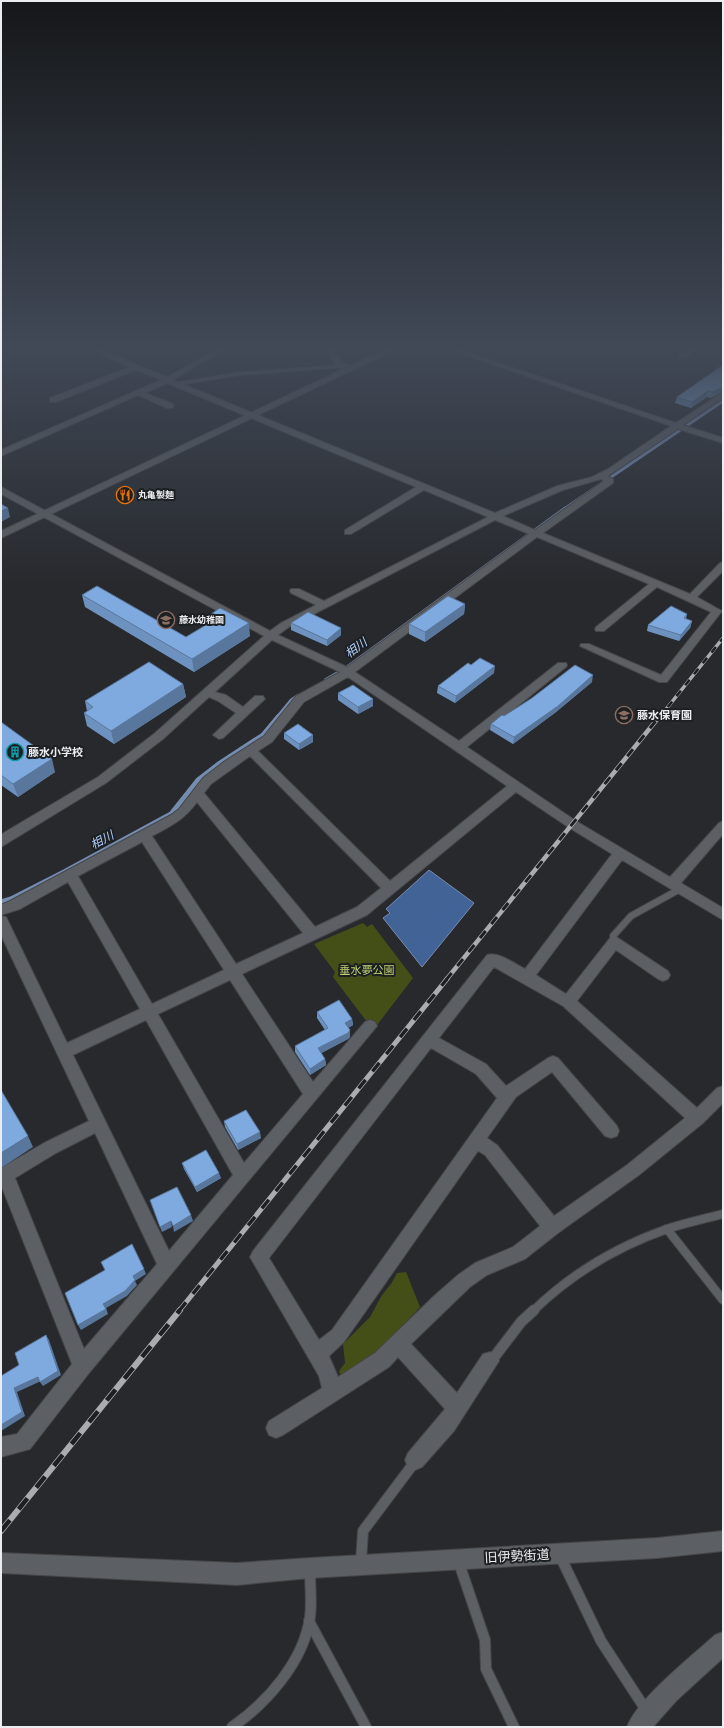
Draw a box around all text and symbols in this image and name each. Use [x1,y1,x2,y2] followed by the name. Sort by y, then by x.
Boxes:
[115,485,135,505] restaurant icon: 丸亀製麺
[138,489,174,500] place label: 丸亀製麺
[156,610,176,630] school or university icon: 藤水幼稚園
[179,615,224,625] place label: 藤水幼稚園
[342,634,371,661] water label: 相川
[614,705,634,725] school or university icon: 藤水保育園
[637,709,692,722] place label: 藤水保育園
[5,742,25,762] building icon: 藤水小学校
[28,746,83,759] place label: 藤水小学校
[88,827,118,852] water label: 相川
[340,964,395,977] park label: 垂水夢公園
[484,1547,550,1565] street label: 旧伊勢街道

